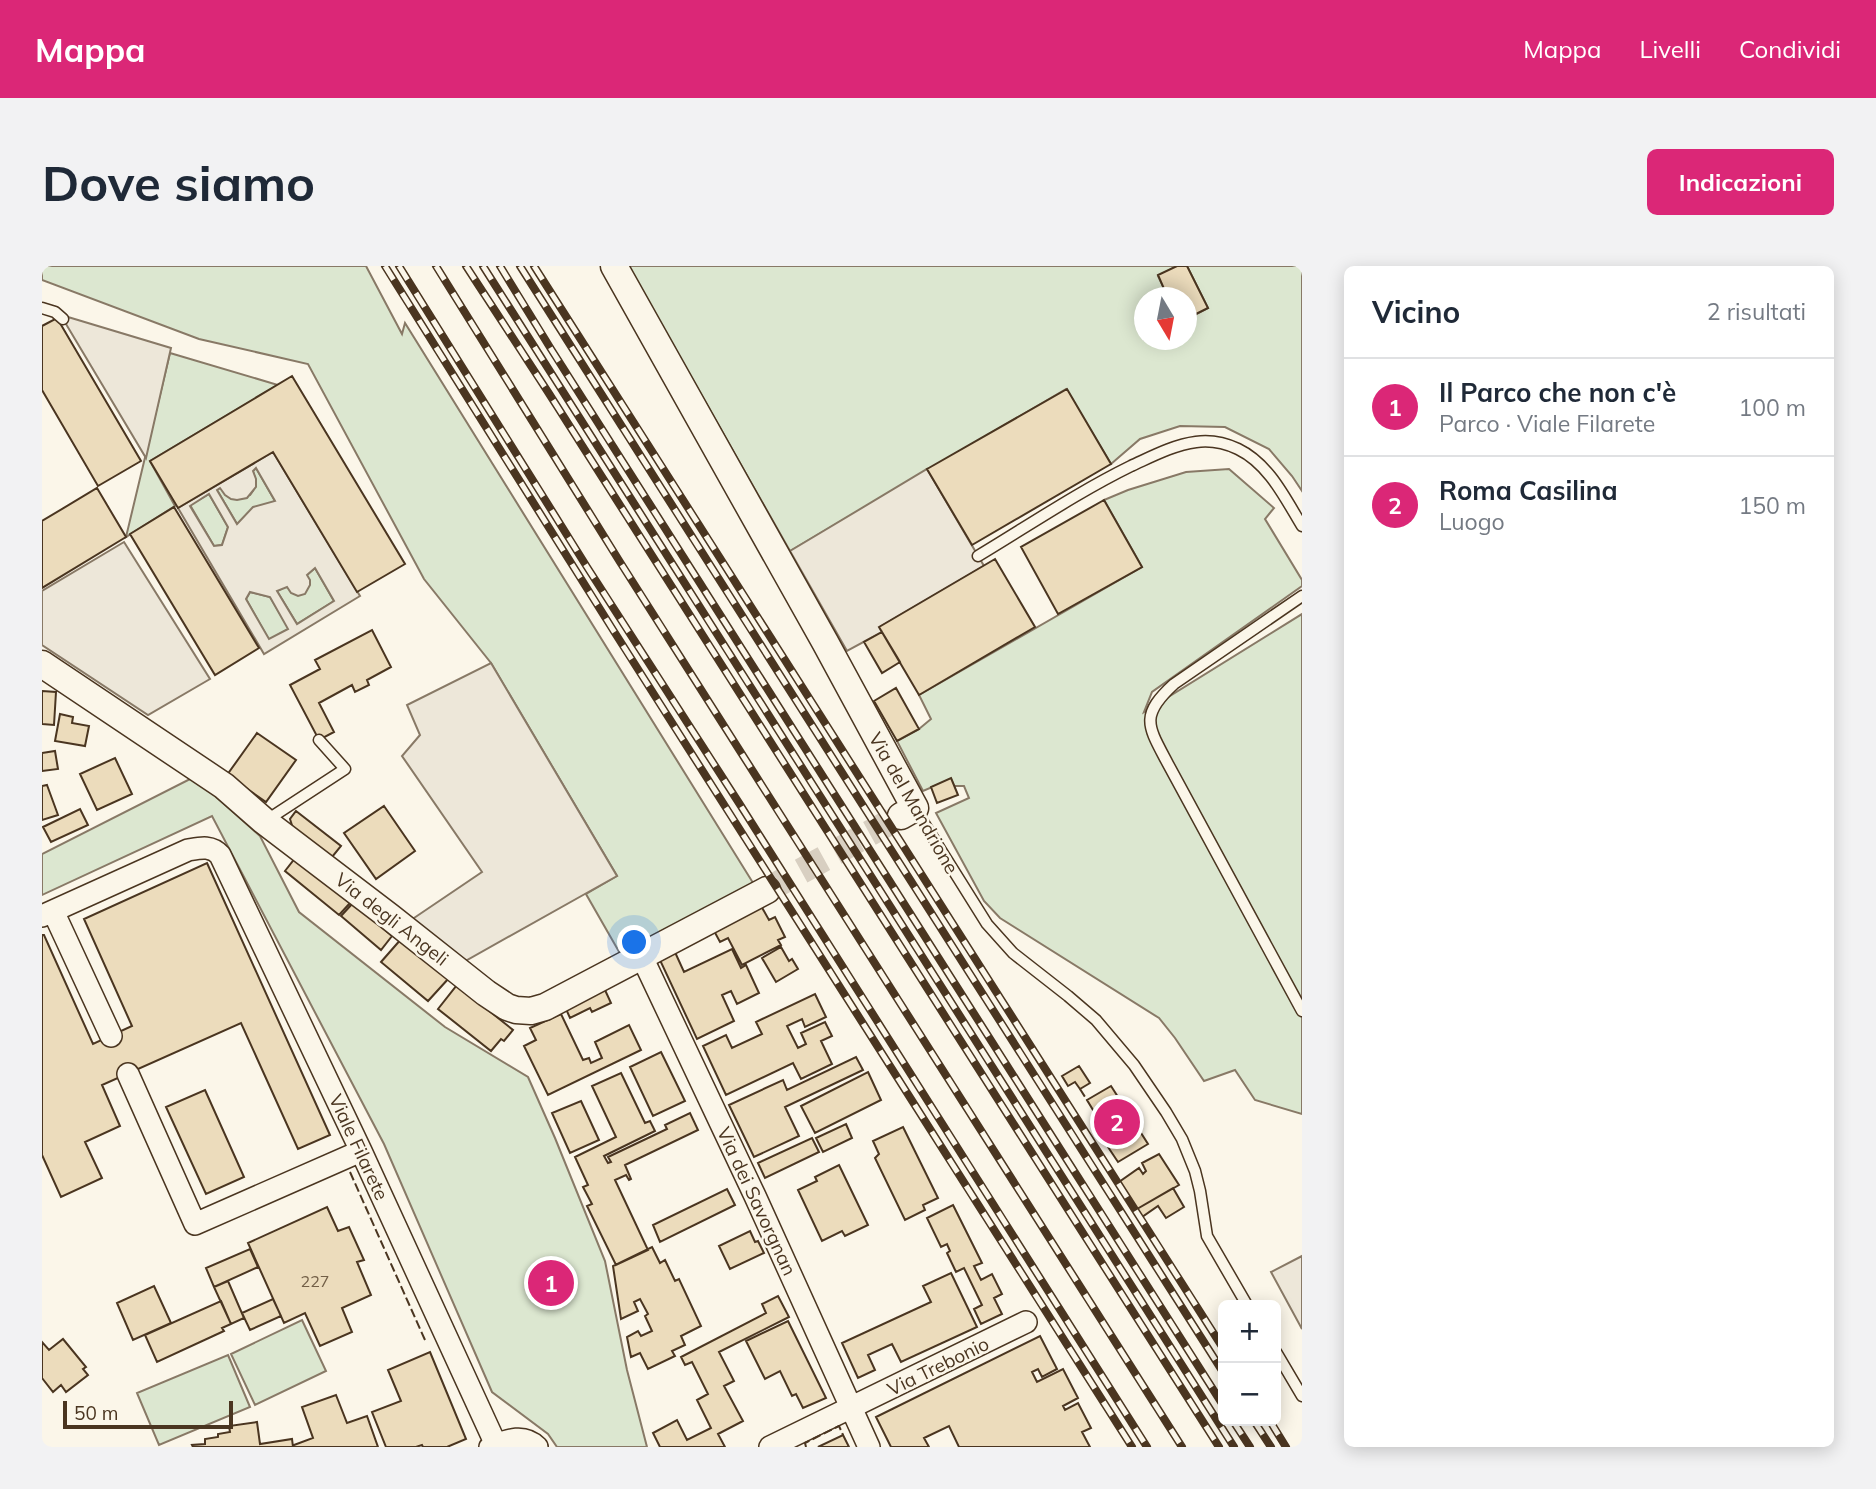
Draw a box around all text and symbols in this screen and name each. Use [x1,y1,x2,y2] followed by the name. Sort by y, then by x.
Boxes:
[35,29,146,70] text: Mappa
[1523,34,1601,64] text: Mappa
[1639,34,1701,64] text: Livelli
[1739,34,1841,64] text: Condividi
[1647,149,1834,215] button: Indicazioni
[42,152,315,213] text: Dove siamo
[1134,287,1197,350] north arrow
[1372,293,1460,331] text: Vicino
[1707,297,1806,326] text: 2 risultati
[1439,376,1676,409] text: Il Parco che non c'è
[1388,393,1402,422] text: 1
[1738,393,1806,422] text: 100 m
[1439,409,1655,438] text: Parco · Viale Filarete
[1439,474,1618,507] text: Roma Casilina
[1388,491,1402,520] text: 2
[1738,491,1806,520] text: 150 m
[1439,507,1505,536] text: Luogo
[864,728,964,878] street label: Via del Mandrione
[331,867,453,971] street label: Via degli Angeli
[617,925,651,959] your location
[324,1090,394,1204] street label: Viale Filarete
[1094,1096,1140,1148] pin: 2
[712,1123,802,1279] street label: Via dei Savorgnan
[528,1257,574,1309] pin: 1
[301,1271,329,1291] house number: 227
[1218,1300,1281,1426] map controls
[1218,1300,1281,1363] button: +
[883,1331,993,1401] street label: Via Trebonio
[1218,1363,1281,1426] button: −
[63,1398,233,1430] scale bar
[74,1401,118,1425] text: 50 m

